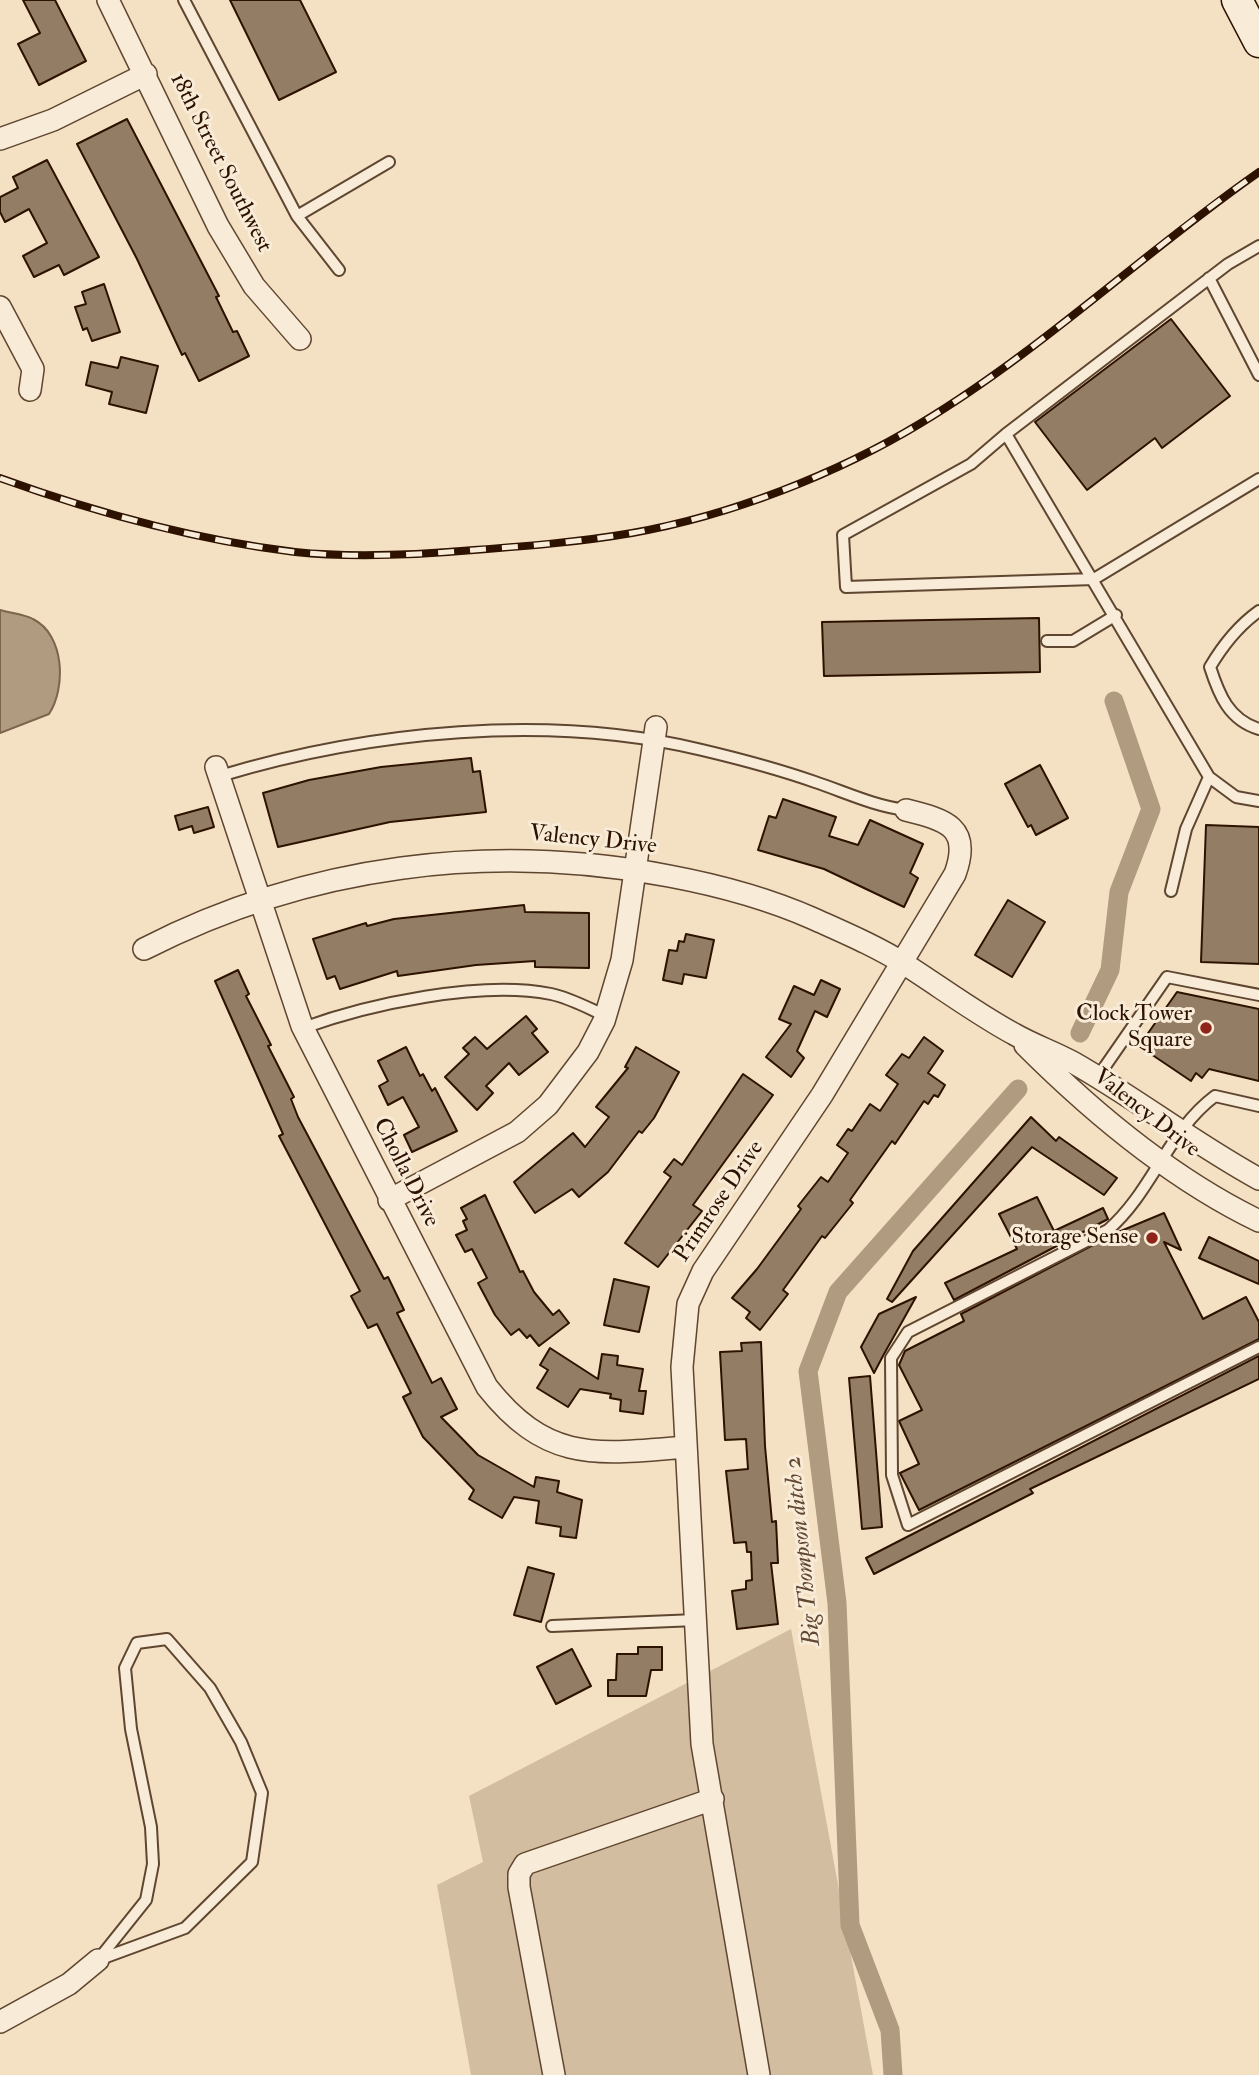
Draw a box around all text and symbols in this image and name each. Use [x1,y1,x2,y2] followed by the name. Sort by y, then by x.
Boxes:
[163,69,277,257] street label: 18th Street Southwest
[528,821,658,861] street label: Valency Drive
[1076,1001,1192,1055] place label: Clock Tower Square
[1198,1020,1214,1036] marker: Clock Tower Square
[1087,1064,1205,1164] street label: Valency Drive
[366,1114,444,1232] street label: Cholla Drive
[669,1136,771,1268] street label: Primrose Drive
[1011,1224,1138,1252] place label: Storage Sense
[1144,1230,1160,1246] marker: Storage Sense
[780,1455,828,1647] water label: Big Thompson ditch 2

